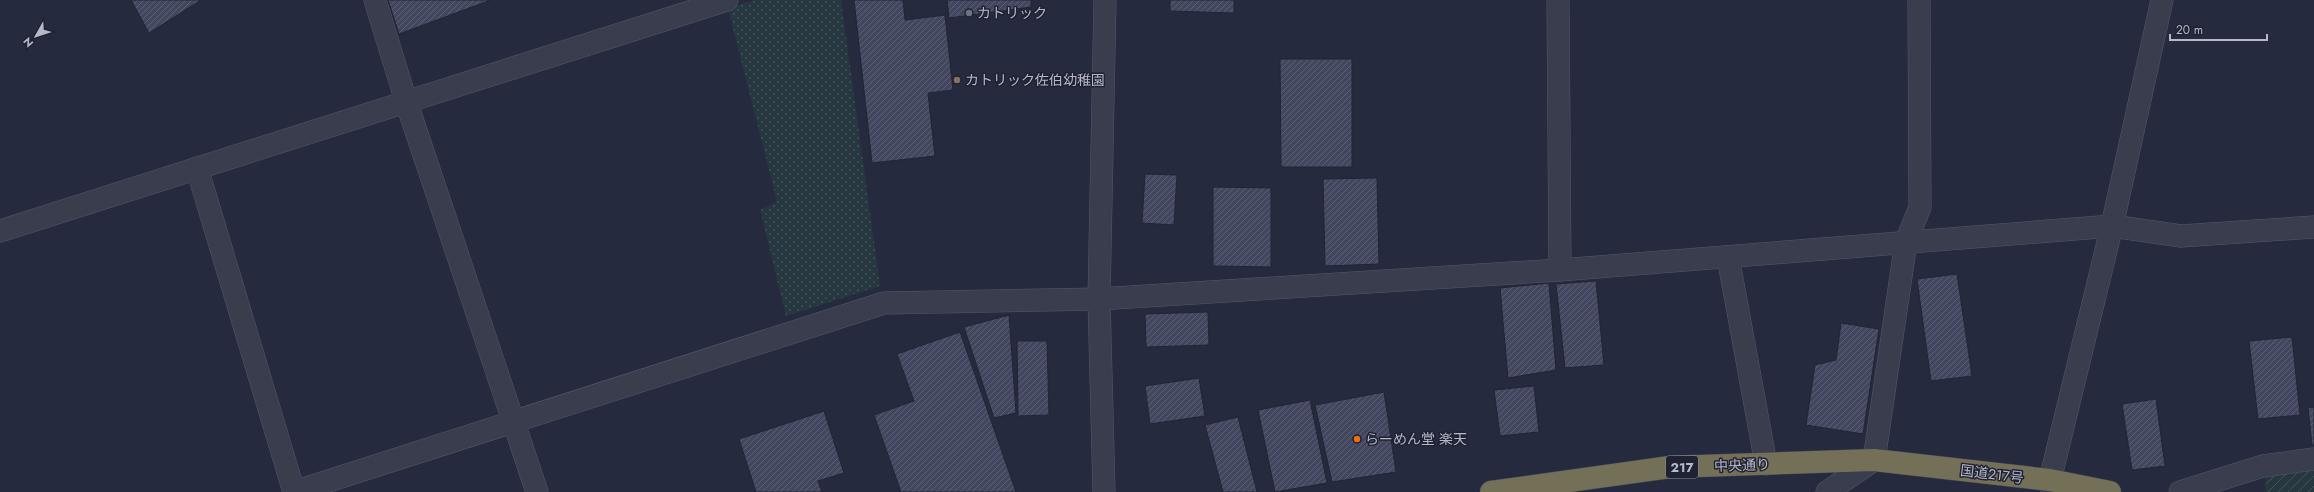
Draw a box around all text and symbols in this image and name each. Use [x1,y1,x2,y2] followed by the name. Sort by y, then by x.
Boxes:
[977,3,1047,23] place label: カトリック
[964,8,974,18] marker: カトリック
[16,16,56,56] north arrow
[2170,16,2267,42] scale bar
[2176,21,2203,39] text: 20 m
[19,34,37,51] text: N
[965,70,1105,90] place label: カトリック佐伯幼稚園
[952,75,962,85] marker: カトリック佐伯幼稚園
[1365,429,1467,449] place label: らーめん堂 楽天
[1352,434,1362,444] marker: らーめん堂 楽天
[1714,454,1770,476] street label: 中央通り
[1666,456,1698,478] road number: 217
[1959,460,2025,488] street label: 国道217号

